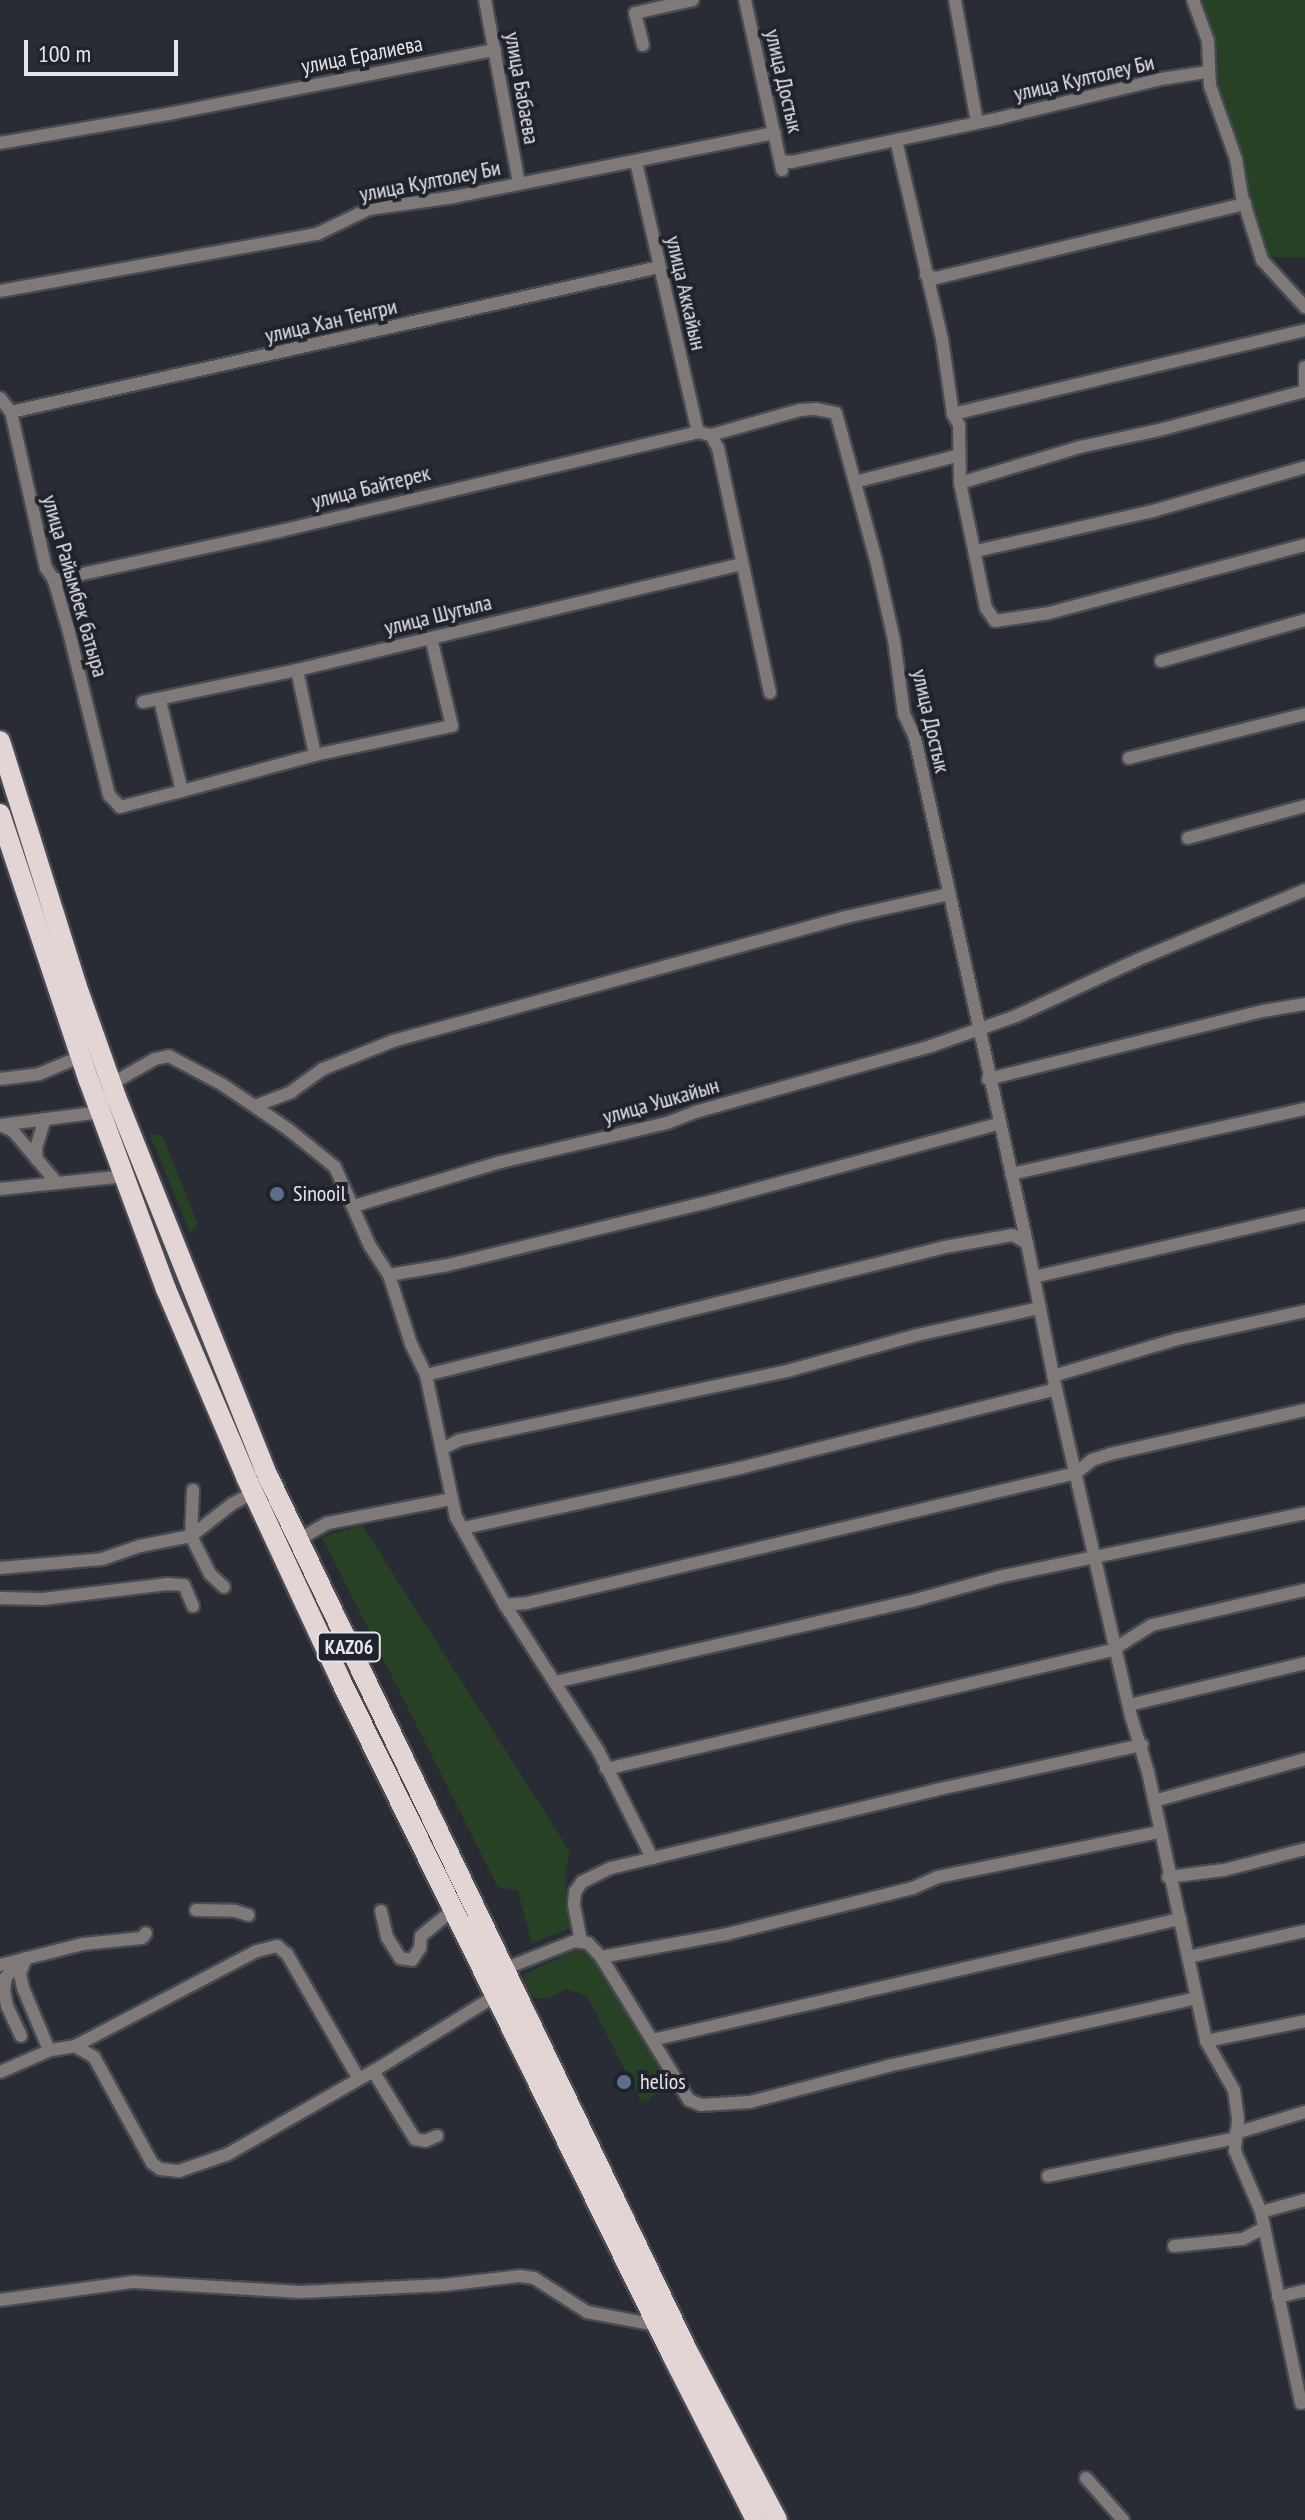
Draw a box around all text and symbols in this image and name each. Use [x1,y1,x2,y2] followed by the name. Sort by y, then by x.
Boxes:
[28,24,182,74] scale bar
[759,26,809,136] street label: улица Достык
[299,30,425,80] street label: улица Ералиева
[499,30,545,146] street label: улица Бабаева
[38,38,91,69] text: 100 m
[1011,49,1157,107] street label: улица Култолеу Би
[357,154,503,208] street label: улица Култолеу Би
[660,233,712,353] street label: улица Аккайын
[262,293,400,349] street label: улица Хан Тенгри
[309,460,433,514] street label: улица Байтерек
[36,492,114,680] street label: улица Райымбек батыра
[382,589,494,641] street label: улица Шугыла
[906,666,956,776] street label: улица Достык
[600,1072,722,1130] street label: улица Ушкайын
[293,1181,346,1207] place label: Sinooil
[268,1185,286,1203] marker: Sinooil
[315,1631,383,1663] road number: KАZ06
[640,2069,686,2095] place label: helios
[615,2073,633,2091] marker: helios

